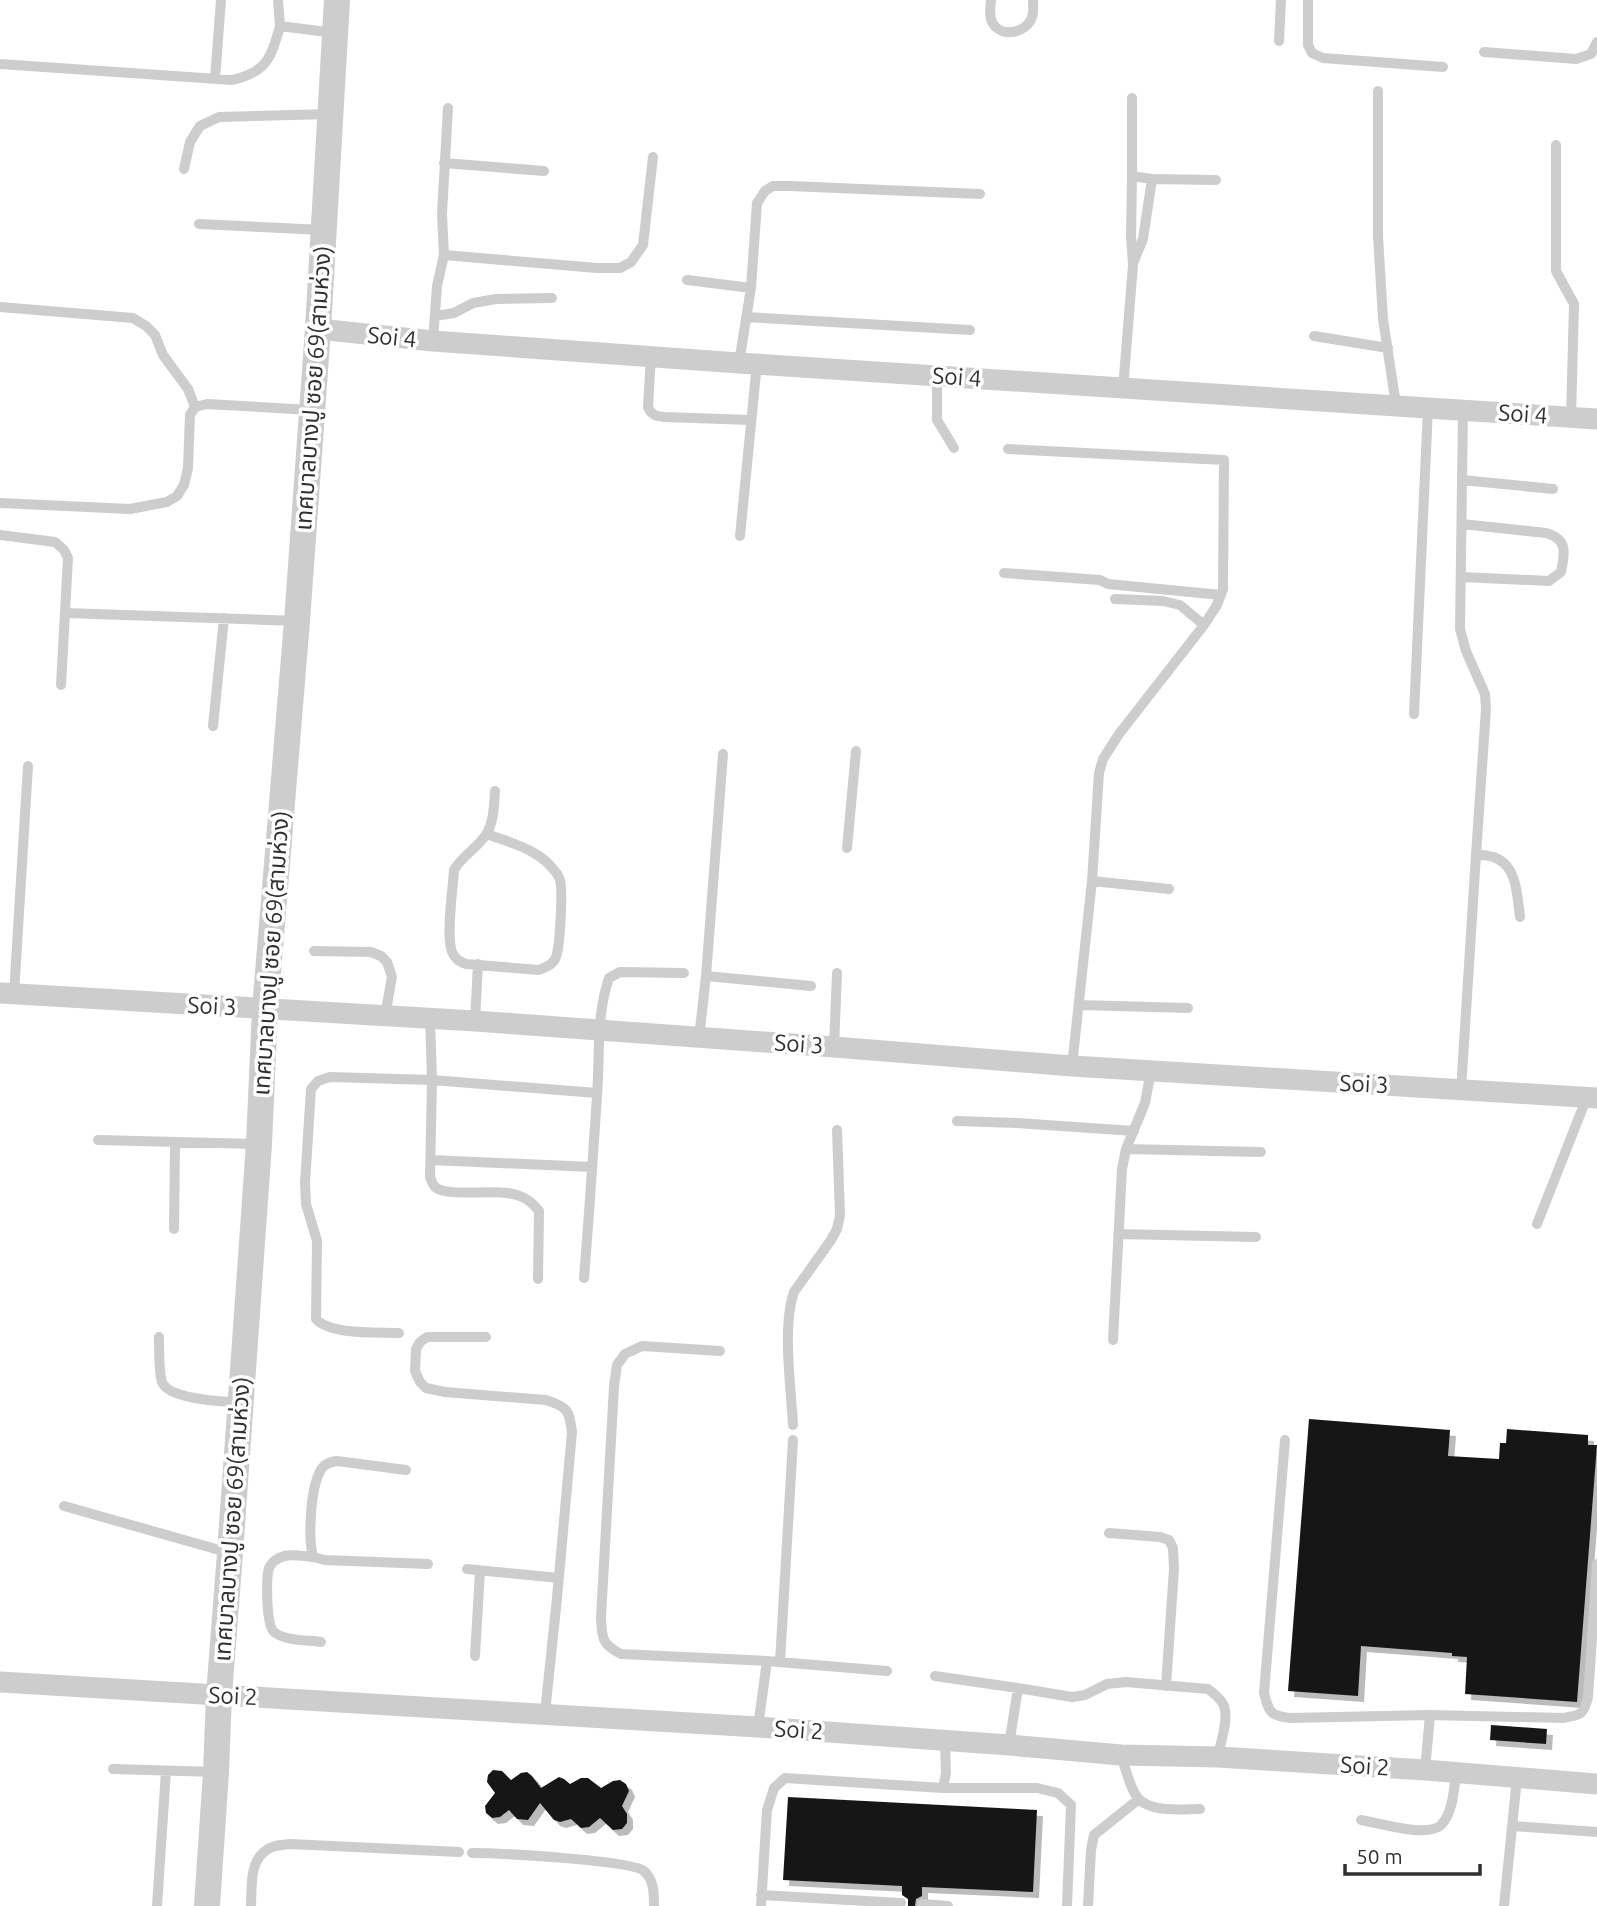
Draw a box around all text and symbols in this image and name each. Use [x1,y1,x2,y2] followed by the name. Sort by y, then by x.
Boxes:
[290,245,338,531] street label: เทศบาลบางปู ซอย 69(สามห่วง)
[366,321,418,352] street label: Soi 4
[932,362,983,391] street label: Soi 4
[1498,399,1549,428] street label: Soi 4
[248,810,296,1096] street label: เทศบาลบางปู ซอย 69(สามห่วง)
[187,992,237,1019] street label: Soi 3
[774,1029,825,1058] street label: Soi 3
[1339,1070,1389,1097] street label: Soi 3
[209,1376,257,1662] street label: เทศบาลบางปู ซอย 69(สามห่วง)
[208,1682,258,1709] street label: Soi 2
[774,1715,825,1744] street label: Soi 2
[1340,1751,1391,1780] street label: Soi 2
[1345,1832,1480,1876] scale bar
[1356,1844,1403,1868] text: 50 m

